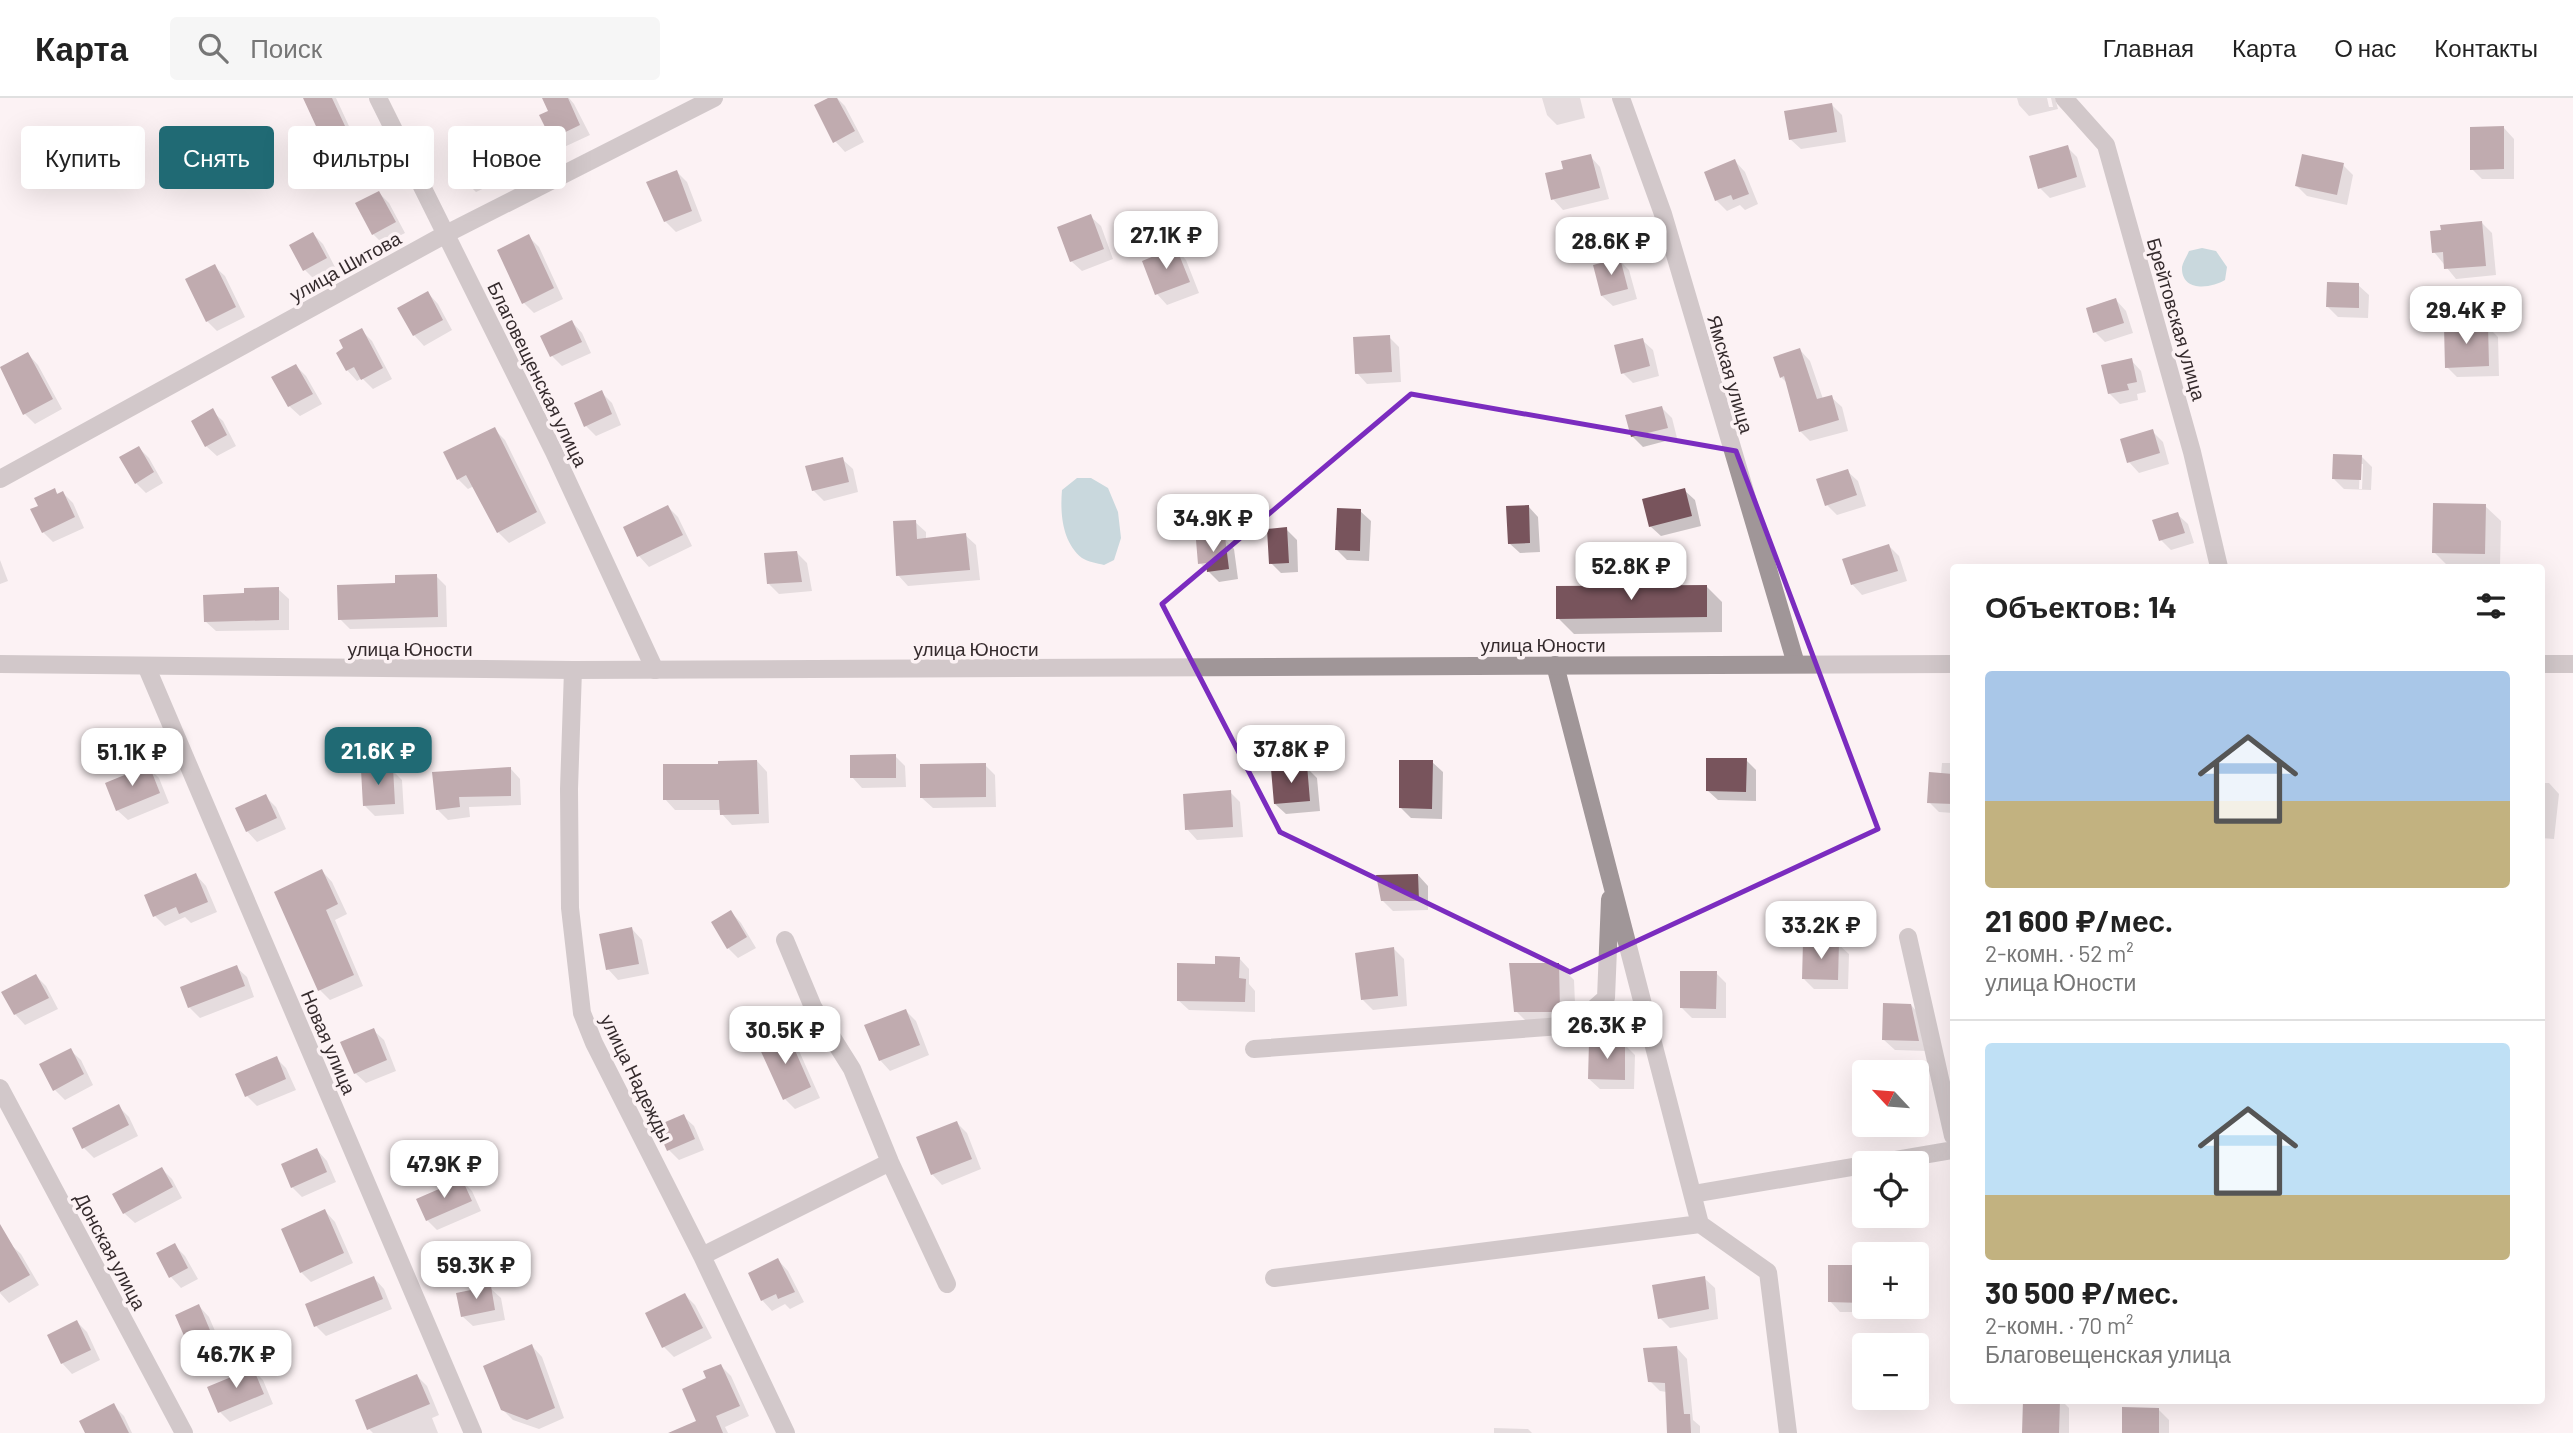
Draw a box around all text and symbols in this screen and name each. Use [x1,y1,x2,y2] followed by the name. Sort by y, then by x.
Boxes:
[170,17,660,80] search box
[35,28,128,68] text: Карта
[194,29,232,67] icon: search
[250,32,322,63] text: Поиск
[2103,33,2194,62] text: Главная
[2232,33,2296,62] text: Карта
[2334,33,2396,62] text: О нас
[2434,33,2538,62] text: Контакты
[21,126,145,189] chip: Купить
[159,126,274,189] chip: Снять
[288,126,434,189] chip: Фильтры
[448,126,566,189] chip: Новое
[1101,212,1231,271] pin: 27.1K ₽
[1546,218,1676,277] pin: 28.6K ₽
[1130,220,1202,248] text: 27.1K ₽
[285,226,405,306] street label: улица Шитова
[1571,226,1651,254] text: 28.6K ₽
[2143,235,2211,403] street label: Брейтовская улица
[483,278,593,471] street label: Благовещенская улица
[2401,286,2531,346] pin: 29.4K ₽
[2426,295,2506,323] text: 29.4K ₽
[1703,312,1759,436] street label: Ямская улица
[1148,494,1278,554] pin: 34.9K ₽
[1173,503,1253,531] text: 34.9K ₽
[1566,542,1696,602] pin: 52.8K ₽
[1591,551,1671,579] text: 52.8K ₽
[2472,587,2510,625] icon: filters
[1985,588,2177,624] text: Объектов: 14
[1480,633,1606,656] street label: улица Юности
[347,637,473,660] street label: улица Юности
[913,637,1039,660] street label: улица Юности
[2185,716,2311,842] icon: home
[1226,726,1356,785] pin: 37.8K ₽
[67,728,197,788] pin: 51.1K ₽
[313,728,443,787] pin: 21.6K ₽
[1253,734,1329,762] text: 37.8K ₽
[341,736,415,764] text: 21.6K ₽
[97,737,167,765] text: 51.1K ₽
[1756,902,1886,961] pin: 33.2K ₽
[1985,902,2173,938] text: 21 600 ₽/мес.
[1781,910,1861,938] text: 33.2K ₽
[1985,939,2134,967] text: 2-комн. · 52 m²
[1985,968,2136,996] text: улица Юности
[297,986,361,1098] street label: Новая улица
[1542,1002,1672,1061] pin: 26.3K ₽
[720,1006,850,1066] pin: 30.5K ₽
[596,1010,678,1146] street label: улица Надежды
[1568,1010,1646,1038] text: 26.3K ₽
[745,1015,825,1043] text: 30.5K ₽
[1852,1060,1928,1138] north arrow
[1852,1060,1929,1410] map controls
[2185,1088,2311,1214] icon: home
[379,1140,509,1200] pin: 47.9K ₽
[406,1149,482,1177] text: 47.9K ₽
[1852,1151,1929,1228] button: locate
[71,1189,152,1314] street label: Донская улица
[411,1242,541,1301] pin: 59.3K ₽
[1852,1242,1929,1319] button: +
[437,1250,515,1278] text: 59.3K ₽
[1985,1274,2179,1310] text: 30 500 ₽/мес.
[1985,1311,2133,1339] text: 2-комн. · 70 m²
[171,1330,301,1390] pin: 46.7K ₽
[1852,1333,1929,1410] button: −
[196,1339,276,1367] text: 46.7K ₽
[1985,1340,2231,1368] text: Благовещенская улица

